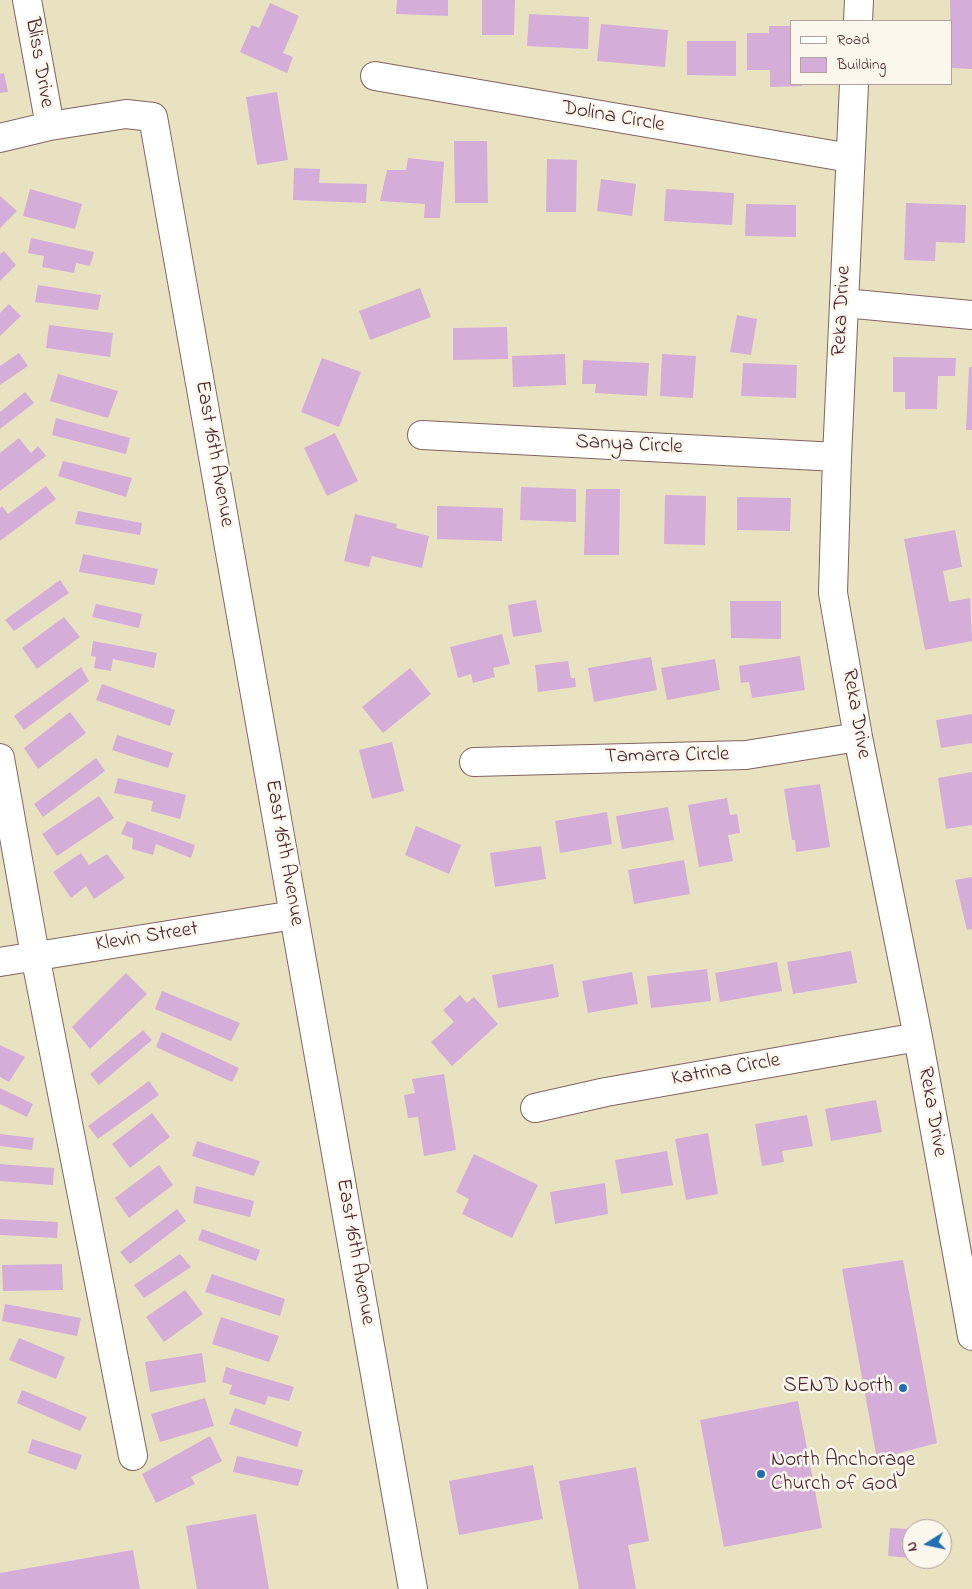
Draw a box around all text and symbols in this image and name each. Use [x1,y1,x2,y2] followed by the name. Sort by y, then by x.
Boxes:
[18,16,58,110] street label: Bliss Drive
[790,20,952,85] legend
[837,29,870,51] text: Road
[837,54,886,76] text: Building
[560,97,666,139] street label: Dolina Circle
[828,265,858,357] street label: Reka Drive
[188,379,238,529] street label: East 16th Avenue
[575,431,683,461] street label: Sanya Circle
[835,667,875,761] street label: Reka Drive
[604,743,730,771] street label: Tamarra Circle
[258,778,308,928] street label: East 16th Avenue
[94,917,200,959] street label: Klevin Street
[670,1049,782,1093] street label: Katrina Circle
[911,1065,951,1159] street label: Reka Drive
[329,1177,379,1327] street label: East 16th Avenue
[783,1375,893,1401] place label: SEND North
[897,1382,909,1394] marker: SEND North
[771,1449,915,1499] place label: North Anchorage Church of God
[755,1468,767,1480] marker: North Anchorage Church of God
[902,1519,952,1569] north arrow
[902,1540,924,1553] text: N

